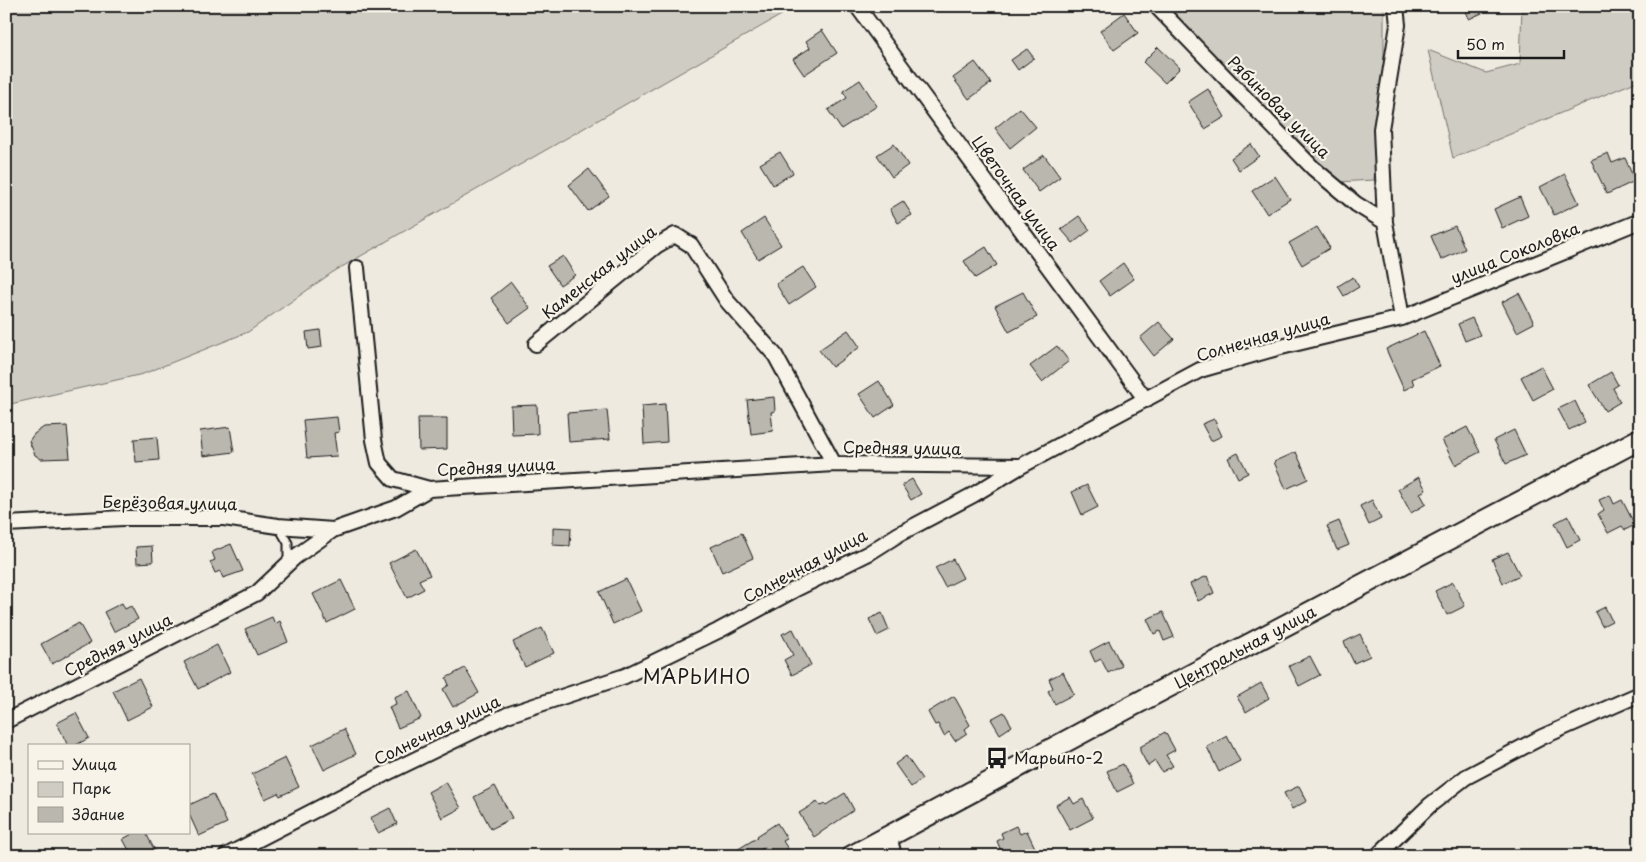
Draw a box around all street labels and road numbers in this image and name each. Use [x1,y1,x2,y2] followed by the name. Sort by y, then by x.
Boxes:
[1223,50,1336,163] street label: Рябиновая улица
[967,130,1067,255] street label: Цветочная улица
[1447,215,1583,289] street label: улица Соколовка
[536,219,661,324] street label: Каменская улица
[1193,306,1332,367] street label: Солнечная улица
[843,434,961,460] street label: Средняя улица
[436,451,556,481] street label: Средняя улица
[103,489,238,515] street label: Берёзовая улица
[738,522,871,608] street label: Солнечная улица
[1169,598,1320,694] street label: Центральная улица
[59,607,176,682] street label: Средняя улица
[369,688,504,770] street label: Солнечная улица

